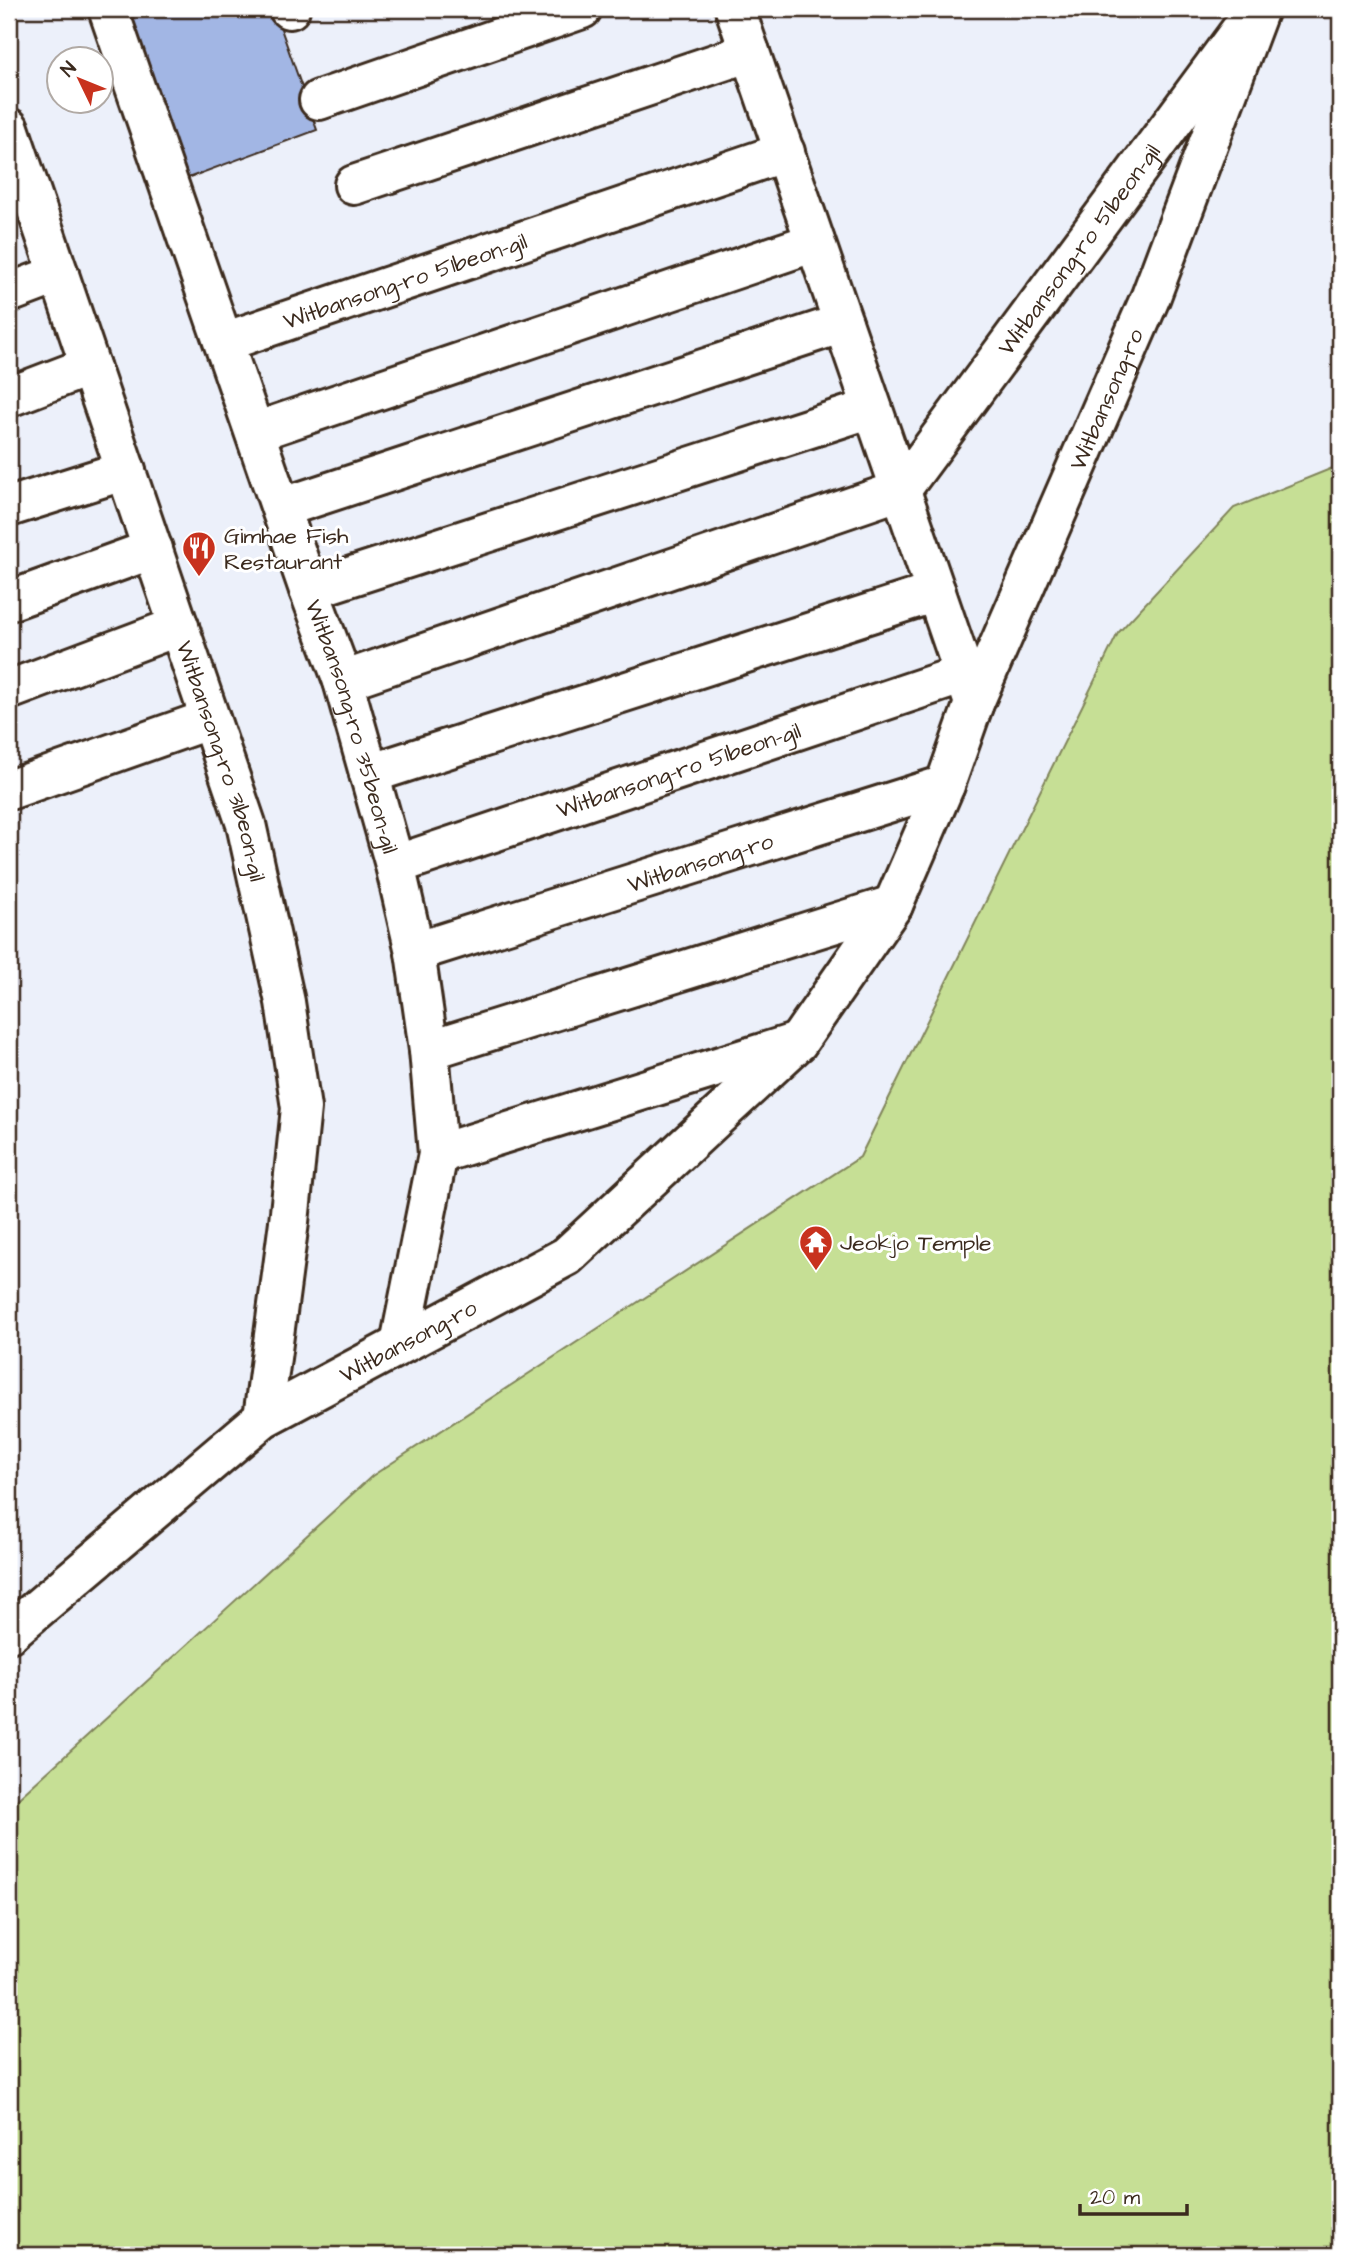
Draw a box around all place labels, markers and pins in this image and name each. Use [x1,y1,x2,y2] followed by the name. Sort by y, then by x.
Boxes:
[224,520,349,578] place label: Gimhae Fish Restaurant
[180,529,218,578] restaurant icon: Gimhae Fish Restaurant
[797,1223,835,1272] temple icon: Jeokjo Temple
[840,1227,991,1259] place label: Jeokjo Temple

